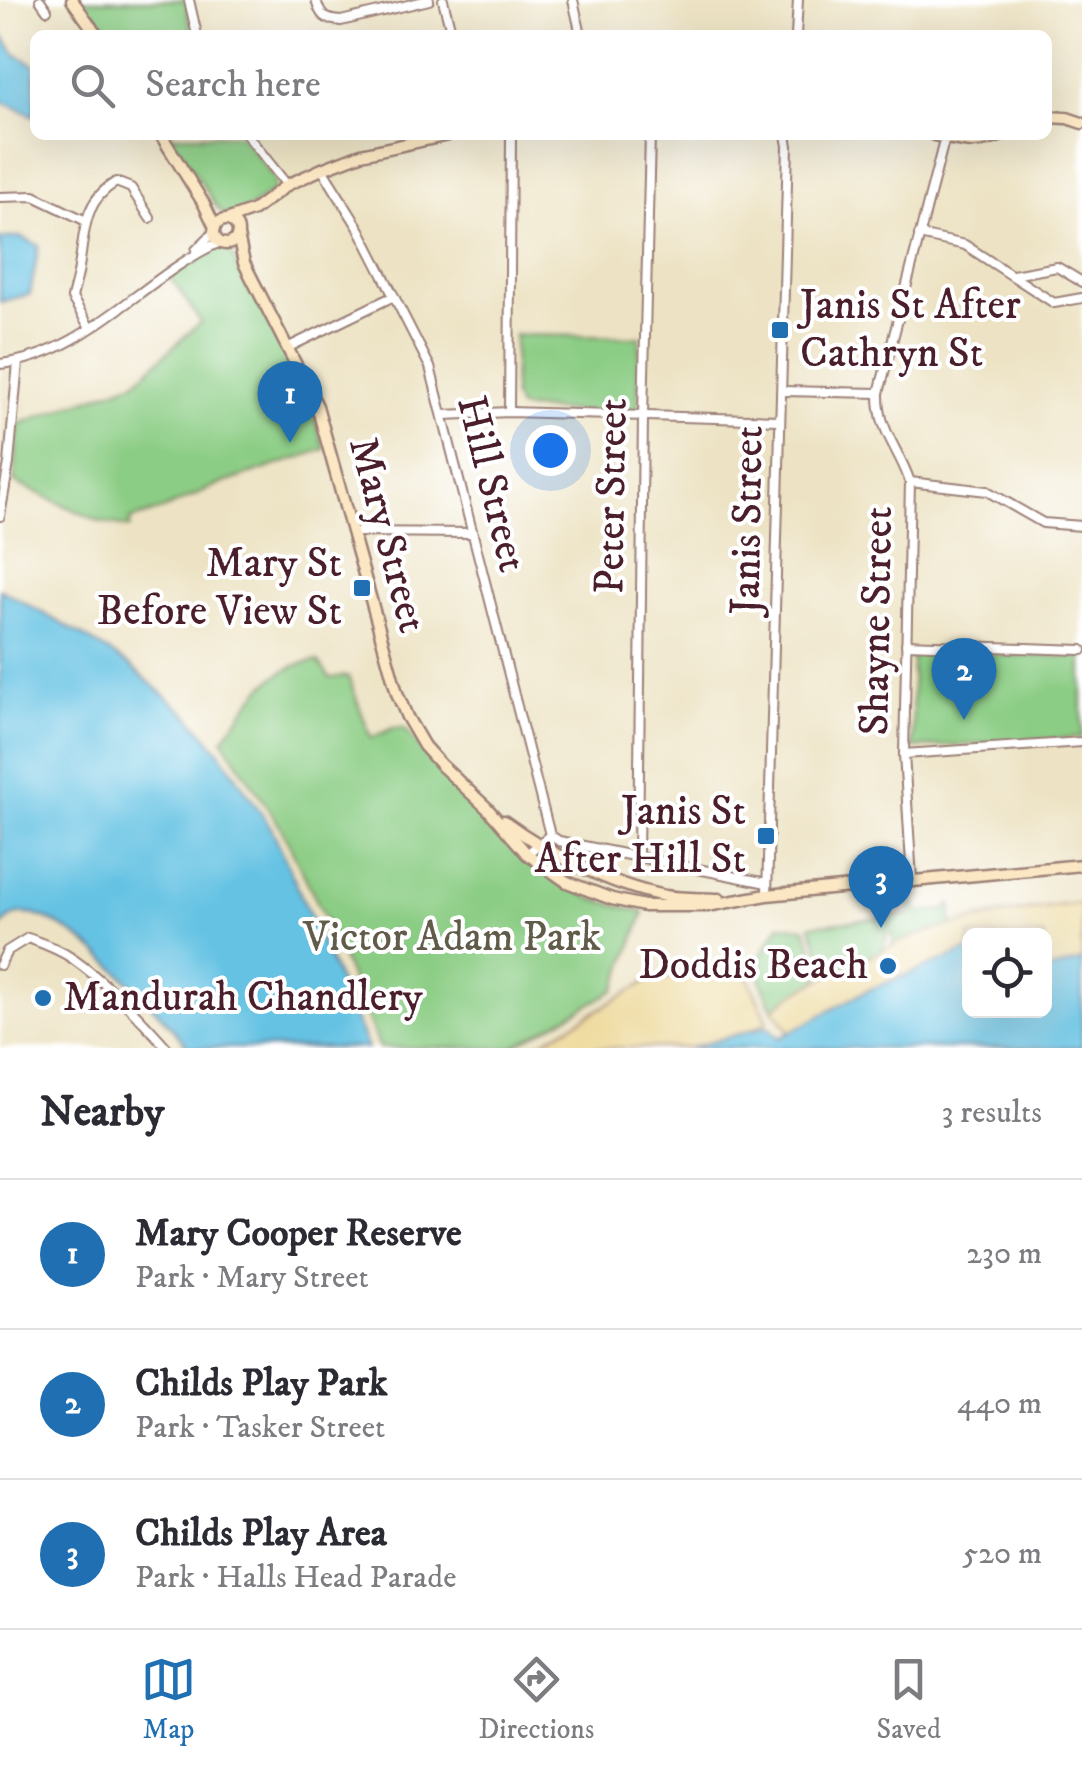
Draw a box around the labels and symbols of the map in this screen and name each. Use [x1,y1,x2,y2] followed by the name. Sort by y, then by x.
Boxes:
[796,280,1021,380] place label: Janis St After Cathryn St
[769,319,791,341] marker: Janis St After Cathryn St
[258,360,322,443] pin: 1
[444,391,538,577] street label: Hill Street
[584,398,640,594] street label: Peter Street
[525,425,576,476] your location
[720,425,776,619] street label: Janis Street
[336,432,438,638] street label: Mary Street
[849,506,905,736] street label: Shayne Street
[97,538,342,638] place label: Mary St Before View St
[351,577,373,599] marker: Mary St Before View St
[932,638,996,720] pin: 2
[535,786,746,886] place label: Janis St After Hill St
[755,825,777,847] marker: Janis St After Hill St
[848,846,914,928] pin: 3
[302,912,601,964] park label: Victor Adam Park
[639,940,868,992] place label: Doddis Beach
[877,955,899,977] marker: Doddis Beach
[63,972,424,1024] place label: Mandurah Chandlery
[32,987,54,1009] marker: Mandurah Chandlery

